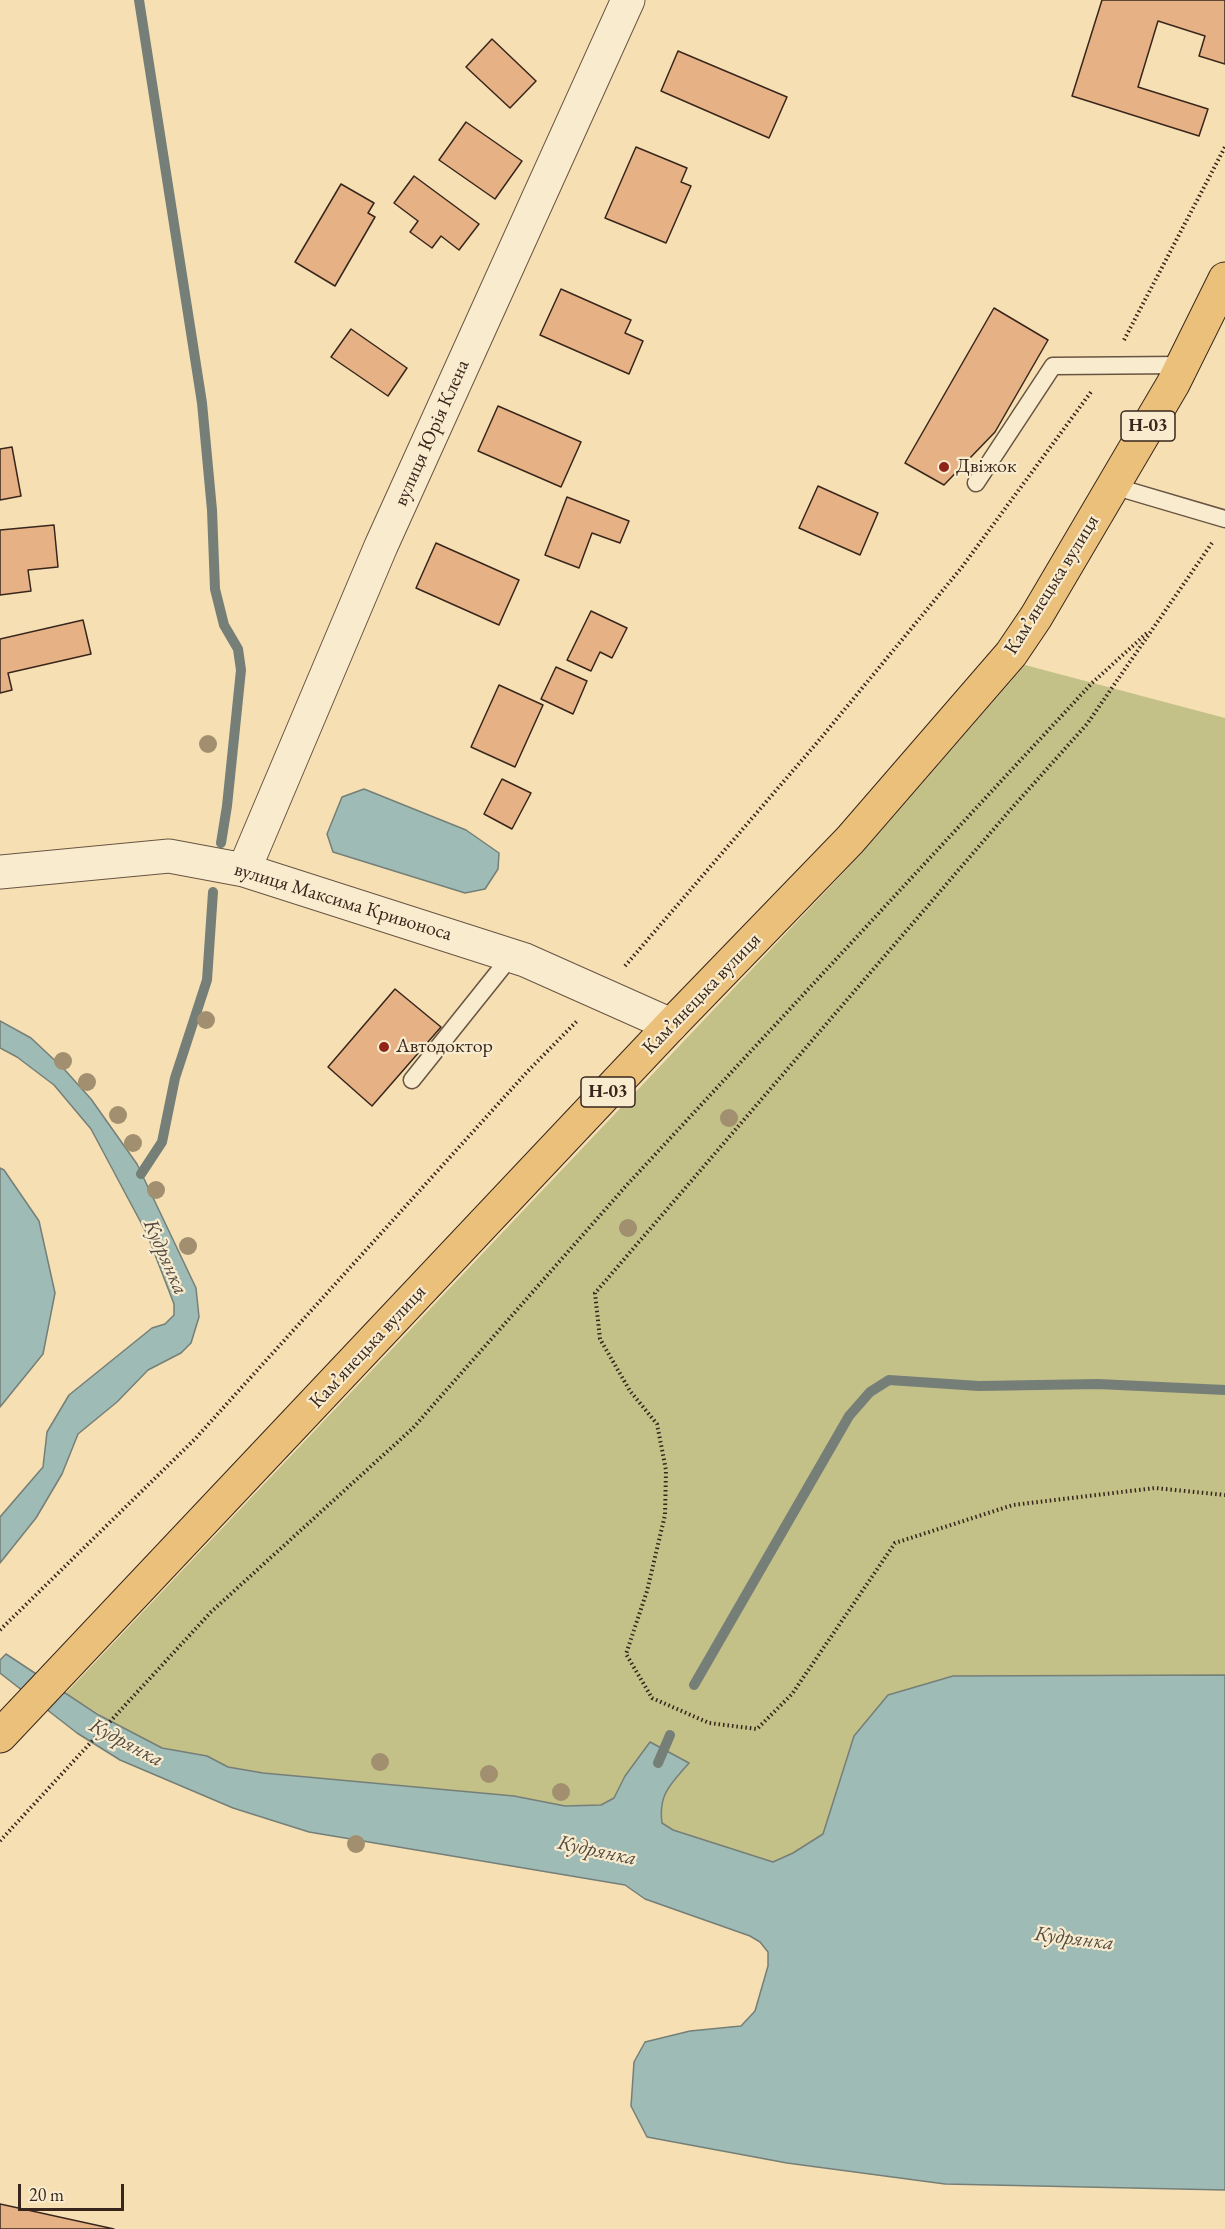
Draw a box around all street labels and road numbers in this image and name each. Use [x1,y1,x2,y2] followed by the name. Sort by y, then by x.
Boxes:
[389,356,475,510] street label: вулиця Юрія Клена
[1121,411,1175,441] road number: Н-03
[999,511,1105,659] street label: Камʼянецька вулиця
[231,857,455,947] street label: вулиця Максима Кривоноса
[638,928,766,1060] street label: Камʼянецька вулиця
[581,1077,635,1107] road number: Н-03
[305,1280,431,1414] street label: Камʼянецька вулиця

